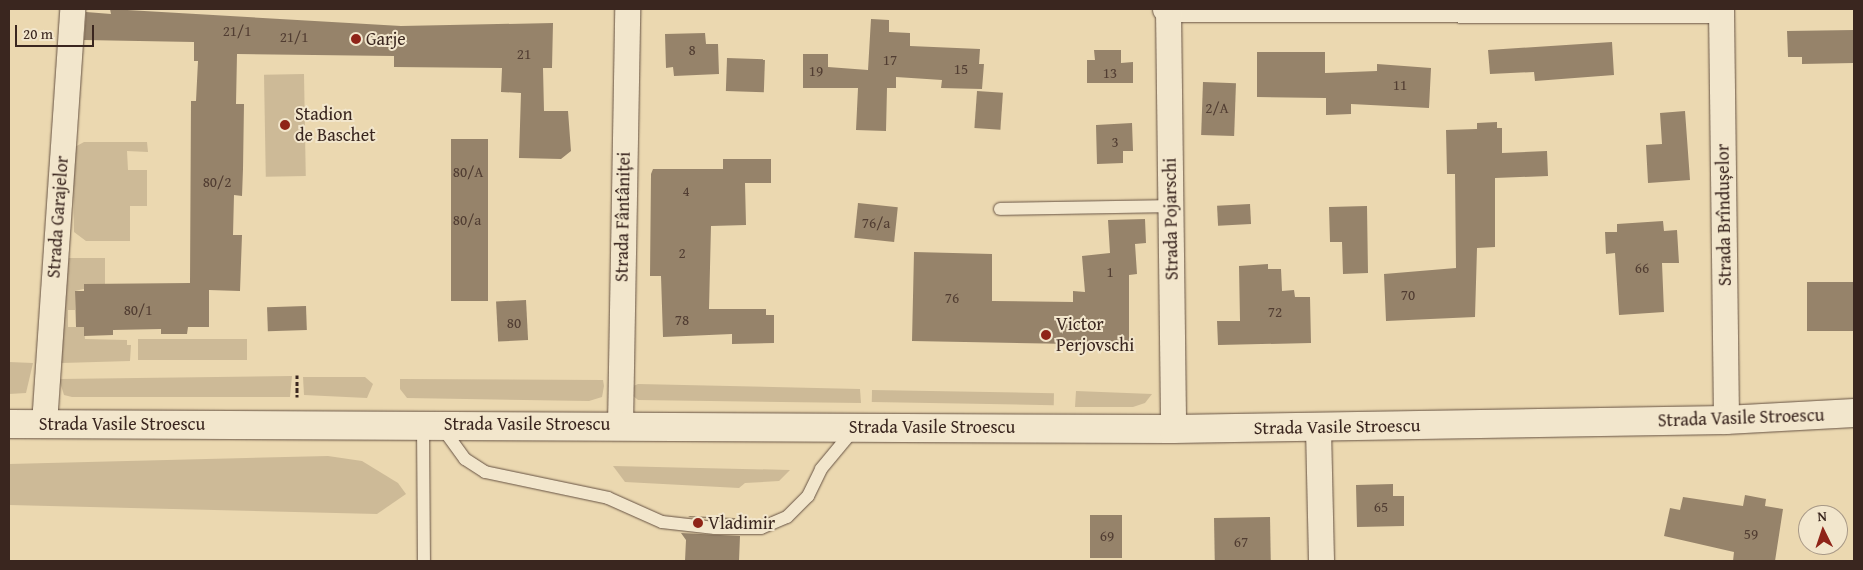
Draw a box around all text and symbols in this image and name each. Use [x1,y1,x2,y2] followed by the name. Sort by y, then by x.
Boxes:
[18,15,96,47] scale bar
[223,22,251,40] house number: 21/1
[23,23,53,44] text: 20 m
[280,28,308,46] house number: 21/1
[366,28,406,50] place label: Garje
[350,33,362,45] marker: Garje
[688,41,696,59] house number: 8
[517,45,531,63] house number: 21
[883,51,897,69] house number: 17
[954,60,968,78] house number: 15
[809,62,823,80] house number: 19
[1103,64,1117,82] house number: 13
[1393,76,1407,94] house number: 11
[1205,99,1229,117] house number: 2/A
[295,104,375,146] place label: Stadion de Baschet
[279,119,291,131] marker: Stadion de Baschet
[1111,133,1119,151] house number: 3
[1712,144,1736,286] street label: Strada Brîndușelor
[611,152,635,282] street label: Strada Fântâniței
[43,155,73,279] street label: Strada Garajelor
[1159,158,1183,280] street label: Strada Pojarschi
[453,163,483,181] house number: 80/A
[203,173,231,191] house number: 80/2
[682,182,690,200] house number: 4
[453,211,481,229] house number: 80/a
[862,214,890,232] house number: 76/a
[678,244,686,262] house number: 2
[1635,259,1649,277] house number: 66
[1106,263,1114,281] house number: 1
[1401,286,1415,304] house number: 70
[945,289,959,307] house number: 76
[124,301,152,319] house number: 80/1
[1268,303,1282,321] house number: 72
[675,311,689,329] house number: 78
[507,314,521,332] house number: 80
[1056,314,1134,356] place label: Victor Perjovschi
[1040,329,1052,341] marker: Victor Perjovschi
[1657,404,1825,432] street label: Strada Vasile Stroescu
[39,413,205,435] street label: Strada Vasile Stroescu
[444,413,610,435] street label: Strada Vasile Stroescu
[1253,415,1421,439] street label: Strada Vasile Stroescu
[849,416,1015,438] street label: Strada Vasile Stroescu
[1374,498,1388,516] house number: 65
[1798,505,1848,555] north arrow
[1817,506,1827,526] text: N
[708,512,775,534] place label: Vladimir
[692,517,704,529] marker: Vladimir
[1744,525,1758,543] house number: 59
[1100,527,1114,545] house number: 69
[1234,533,1248,551] house number: 67

